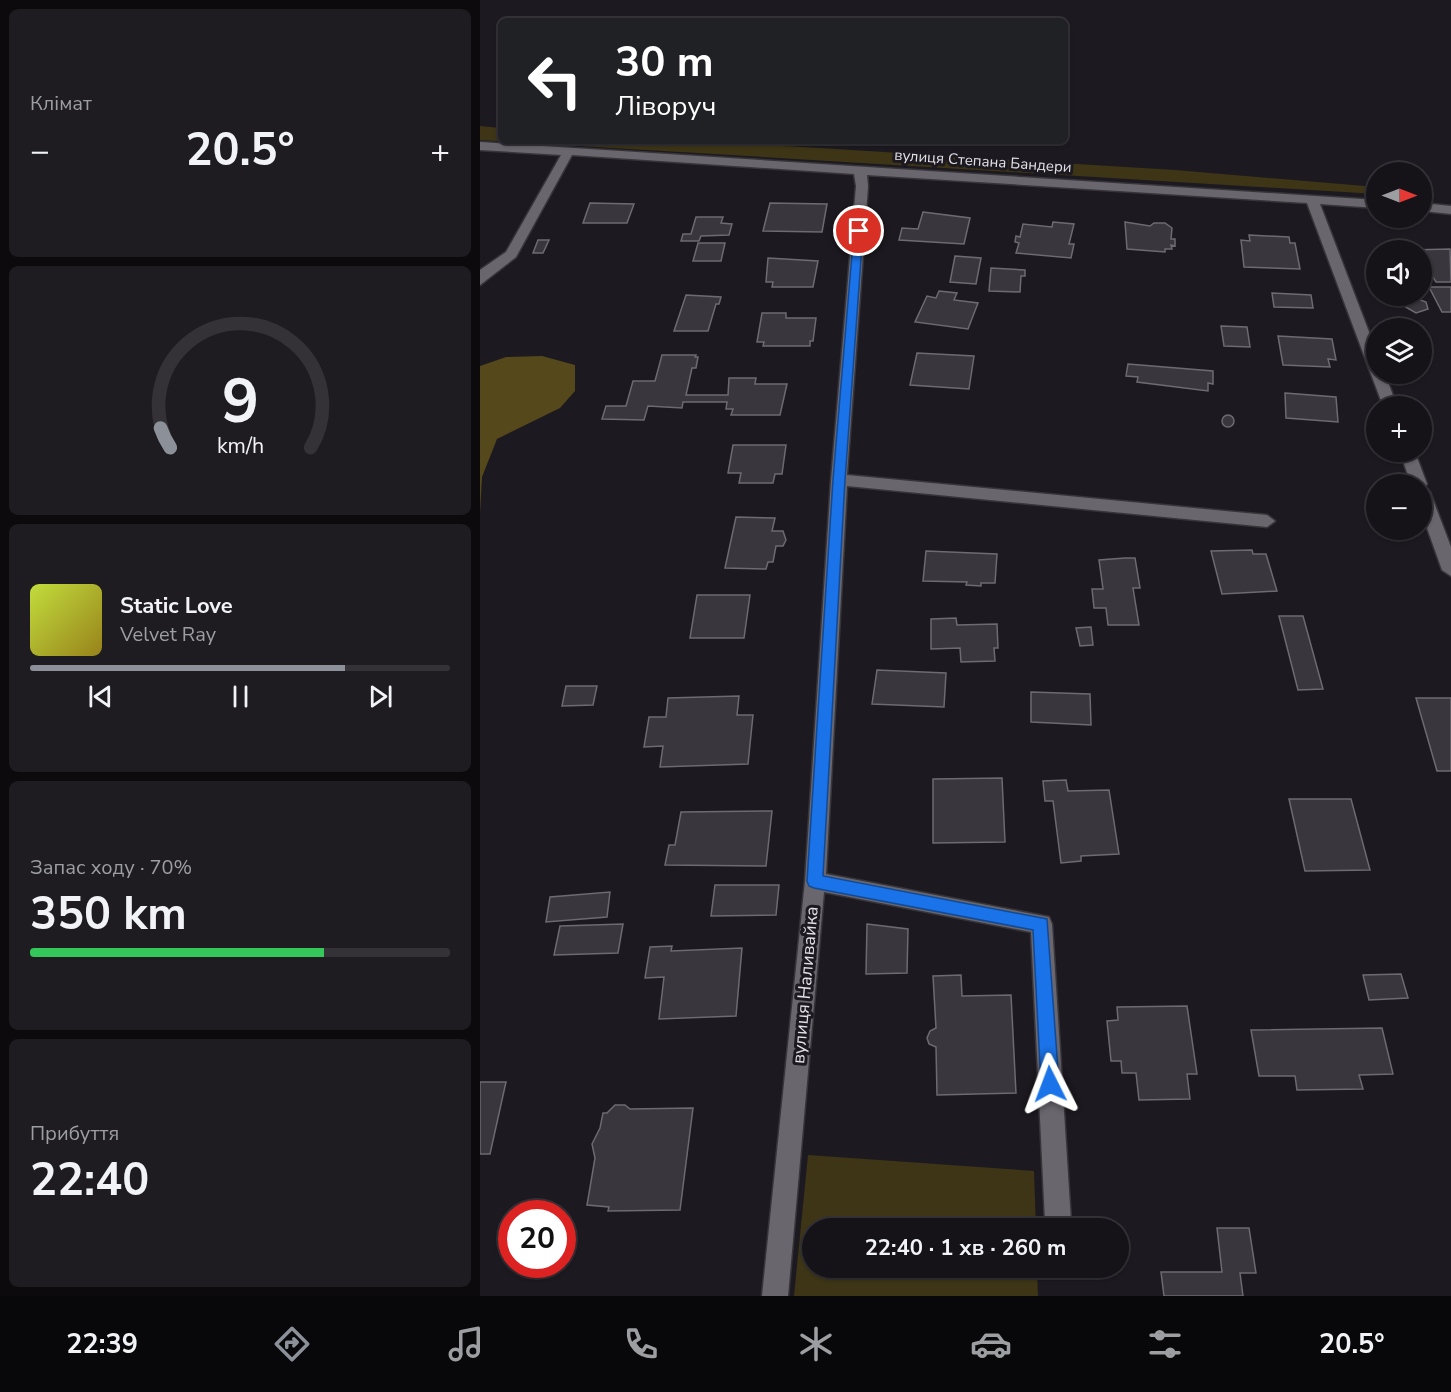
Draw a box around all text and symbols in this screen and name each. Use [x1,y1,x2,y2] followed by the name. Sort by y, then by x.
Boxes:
[615,34,714,91] text: 30 m
[516,42,594,120] icon: left
[615,88,716,125] text: Ліворуч
[30,90,92,117] text: Клімат
[185,120,295,181] text: 20.5°
[30,129,50,174] text: −
[430,129,450,174] text: +
[894,145,1072,177] street label: вулиця Степана Бандери
[1366,162,1432,228] north arrow
[1366,162,1432,540] map controls
[833,205,884,256] pin
[842,214,875,247] icon: arrive
[1366,240,1432,306] button: sound
[1366,318,1432,384] button: layers
[221,359,259,444] text: 9
[1366,396,1432,462] button: +
[216,431,264,461] text: km/h
[1366,474,1432,540] button: −
[120,591,233,621] text: Static Love
[120,621,216,648] text: Velvet Ray
[84,680,117,713] icon: previous
[224,680,257,713] icon: pause
[364,680,397,713] icon: next
[30,854,192,881] text: Запас ходу · 70%
[30,884,187,945] text: 350 km
[786,905,824,1065] street label: вулиця Наливайка
[1018,1052,1082,1116] position arrow
[30,1120,119,1147] text: Прибуття
[30,1150,149,1211] text: 22:40
[498,1200,576,1278] speed limit sign: 20
[865,1233,1066,1263] text: 22:40 · 1 хв · 260 m
[271,1323,313,1365] icon: directions
[445,1323,487,1365] icon: music
[620,1323,662,1365] icon: phone
[795,1323,837,1365] icon: climate
[970,1323,1012,1365] icon: car
[1144,1323,1186,1365] icon: filters
[66,1326,138,1363] text: 22:39
[1319,1326,1385,1363] text: 20.5°

